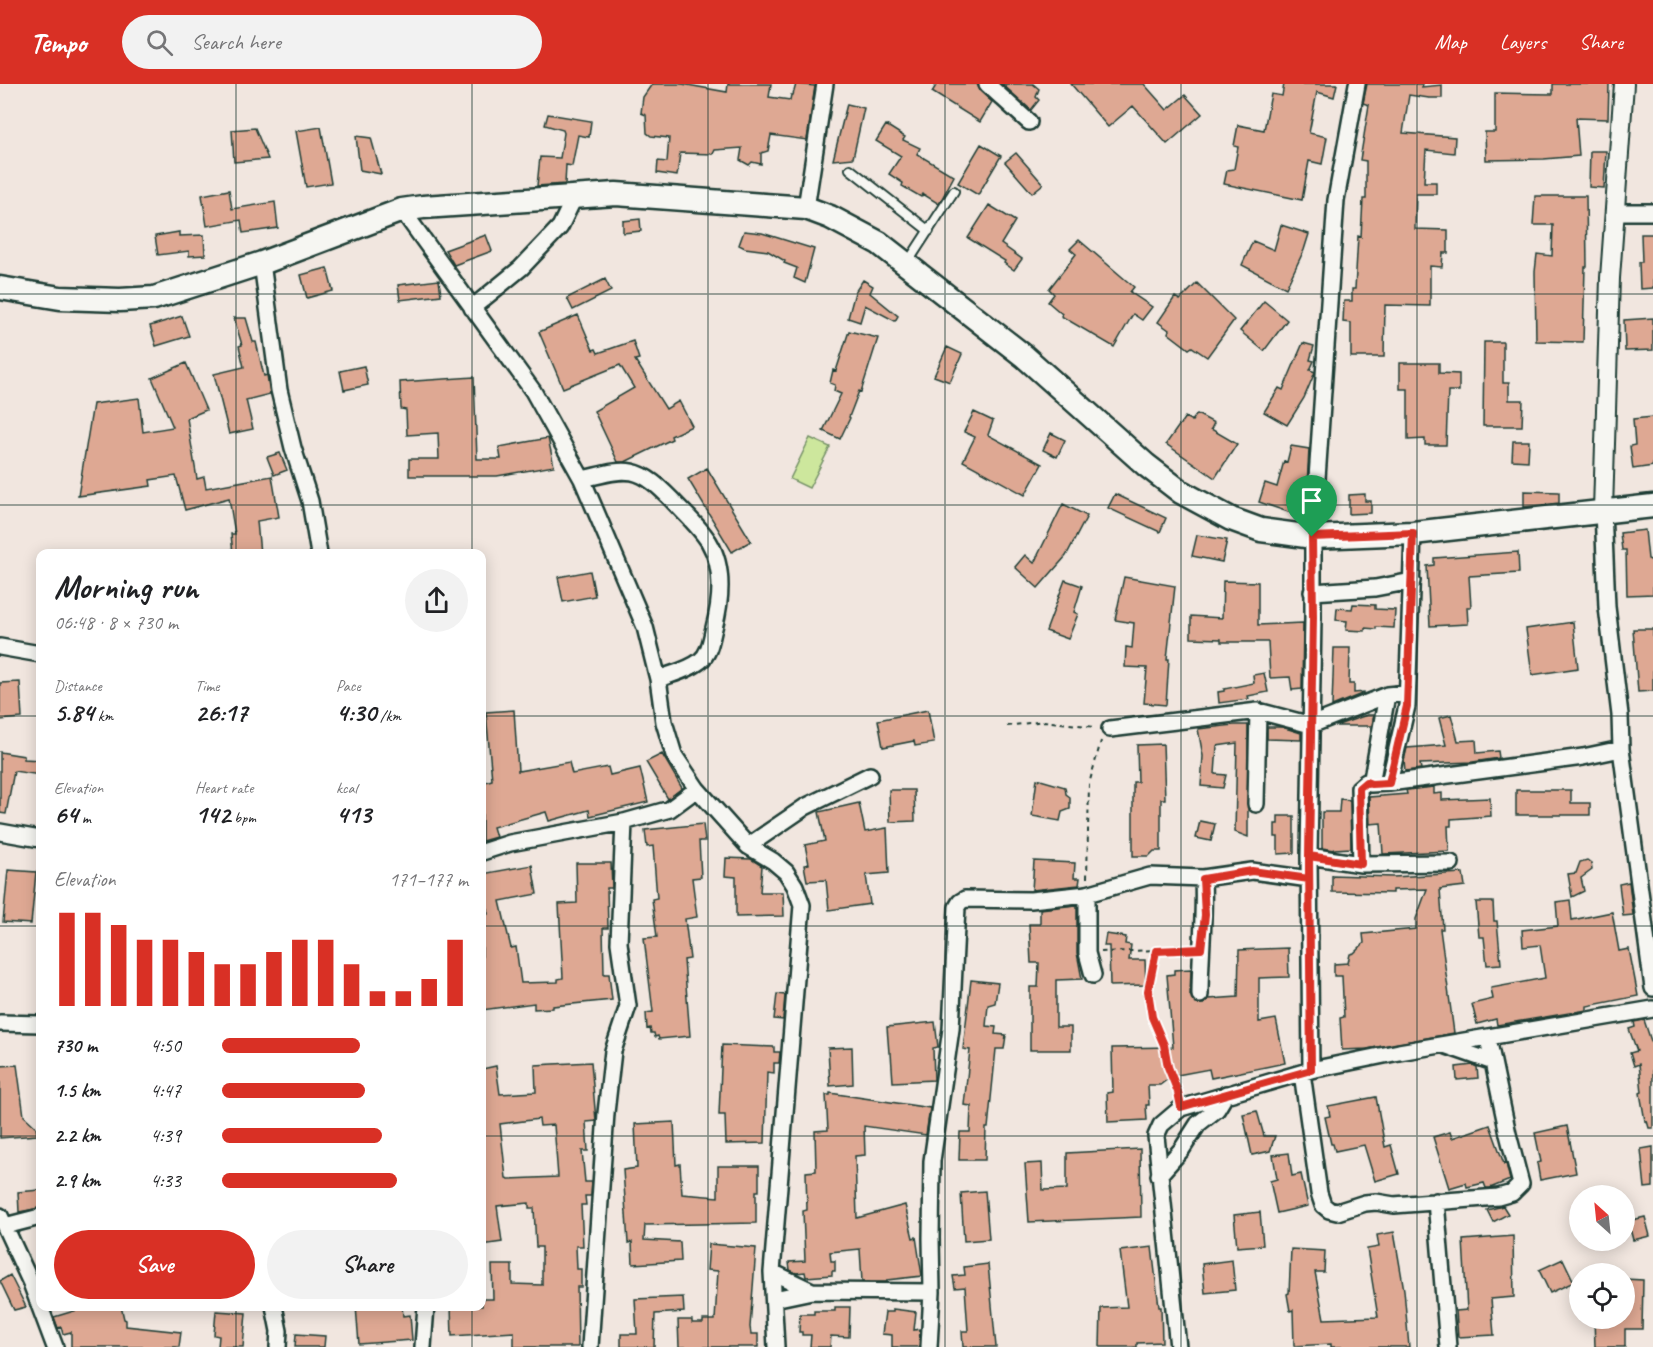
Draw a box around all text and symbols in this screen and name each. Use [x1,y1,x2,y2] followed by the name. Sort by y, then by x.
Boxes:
[122,15,542,69] search box
[30,25,86,60] text: Tempo
[143,26,176,59] icon: search
[191,28,281,56] text: Search here
[1434,29,1467,55] text: Map
[1500,29,1546,55] text: Layers
[1579,29,1623,55] text: Share
[1286,475,1337,537] pin
[1295,484,1328,517] icon: arrive
[54,566,198,608] text: Morning run
[405,569,468,632] button: share
[54,610,178,635] text: 06:48 · 8 × 730 m
[54,676,102,696] text: Distance
[195,676,219,696] text: Time
[336,676,361,696] text: Pace
[54,696,94,729] text: 5.84
[195,696,247,729] text: 26:17
[336,696,376,729] text: 4:30
[94,706,113,726] text: km
[376,706,401,726] text: /km
[54,778,103,798] text: Elevation
[195,778,253,798] text: Heart rate
[336,778,357,798] text: kcal
[54,798,78,831] text: 64
[195,798,230,831] text: 142
[336,798,371,831] text: 413
[78,808,91,828] text: m
[230,808,256,828] text: bpm
[54,867,116,892] text: Elevation
[389,867,468,892] text: 171–177 m
[54,1033,97,1058] text: 730 m
[150,1033,181,1058] text: 4:50
[54,1078,100,1103] text: 1.5 km
[150,1078,181,1103] text: 4:47
[54,1123,101,1148] text: 2.2 km
[150,1123,181,1148] text: 4:39
[54,1168,100,1193] text: 2.9 km
[150,1168,181,1193] text: 4:33
[1569,1185,1635,1251] north arrow
[1569,1185,1635,1329] map controls
[54,1230,255,1299] button: Save
[267,1230,468,1299] button: Share
[1569,1263,1635,1329] button: locate

